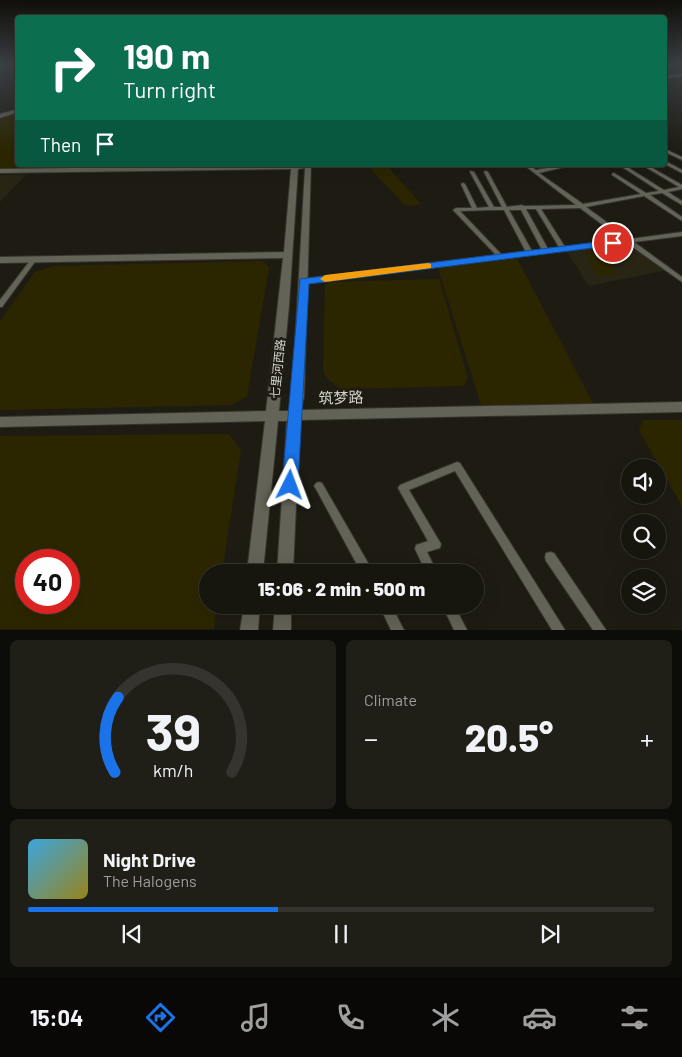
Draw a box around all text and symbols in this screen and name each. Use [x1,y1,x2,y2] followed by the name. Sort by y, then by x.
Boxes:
[123,34,210,76] text: 190 m
[40,35,105,100] icon: right
[123,76,216,102] text: Turn right
[91,130,119,158] icon: arrive
[40,133,81,156] text: Then
[592,222,634,264] pin
[599,229,627,257] icon: arrive
[267,338,287,399] street label: 七里河西路
[318,388,364,406] street label: 筑梦路
[263,458,315,510] position arrow
[621,459,666,614] map controls
[621,459,666,504] button: sound
[621,514,666,559] button: search
[15,549,80,614] speed limit sign: 40
[621,569,666,614] button: layers
[258,577,425,600] text: 15:06 · 2 min · 500 m
[364,690,417,709] text: Climate
[145,699,201,761] text: 39
[465,714,553,760] text: 20.5°
[364,721,378,755] text: −
[640,721,654,755] text: +
[153,759,193,781] text: km/h
[103,848,196,871] text: Night Drive
[103,871,197,890] text: The Halogens
[118,920,146,948] icon: previous
[327,920,355,948] icon: pause
[536,920,564,948] icon: next
[143,1000,178,1035] icon: directions
[238,1000,273,1035] icon: music
[333,1000,368,1035] icon: phone
[428,1000,463,1035] icon: climate
[522,1000,557,1035] icon: car
[617,1000,652,1035] icon: filters
[30,1004,83,1030] text: 15:04

